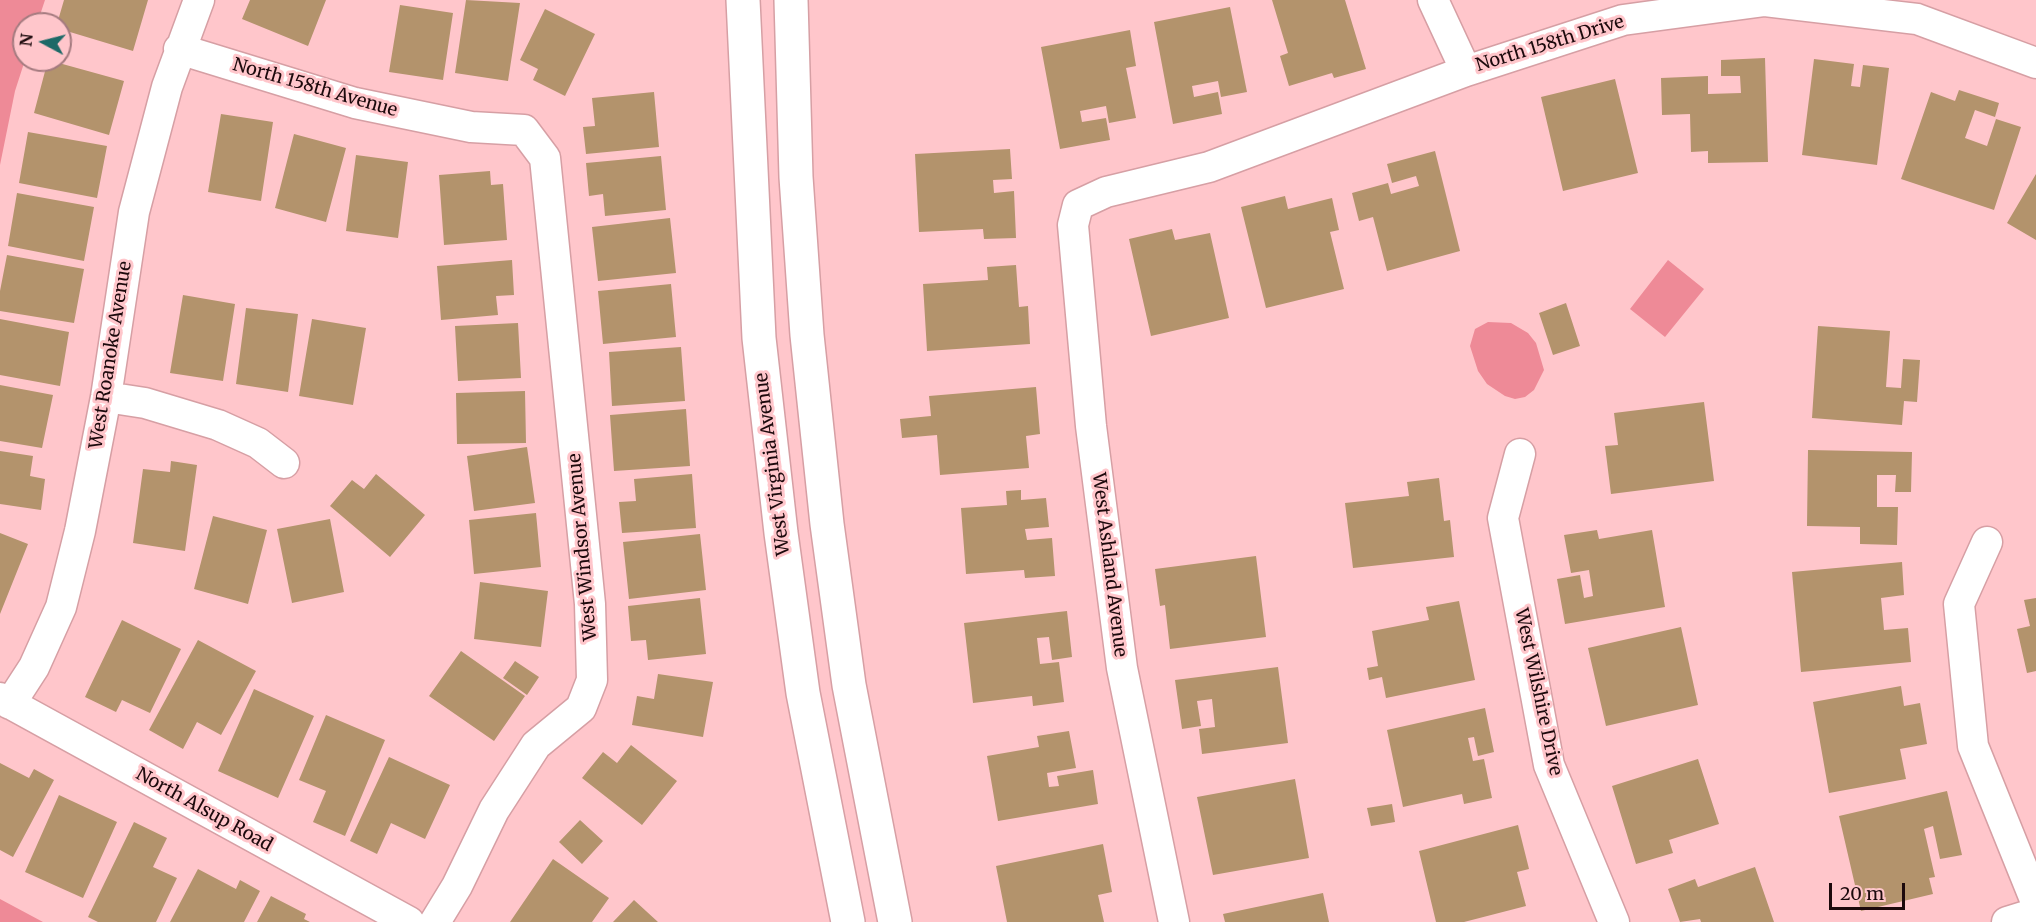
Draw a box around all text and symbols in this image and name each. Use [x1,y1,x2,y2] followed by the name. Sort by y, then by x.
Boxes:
[1473,11,1627,77] street label: North 158th Drive
[12,12,72,72] north arrow
[15,33,37,48] text: N
[230,54,400,122] street label: North 158th Avenue
[86,260,136,450] street label: West Roanoke Avenue
[751,371,795,557] street label: West Virginia Avenue
[564,452,602,642] street label: West Windsor Avenue
[1087,472,1131,658] street label: West Ashland Avenue
[1510,606,1566,778] street label: West Wilshire Drive
[132,764,276,856] street label: North Alsup Road
[1832,871,1908,909] scale bar
[1840,882,1884,905] text: 20 m

